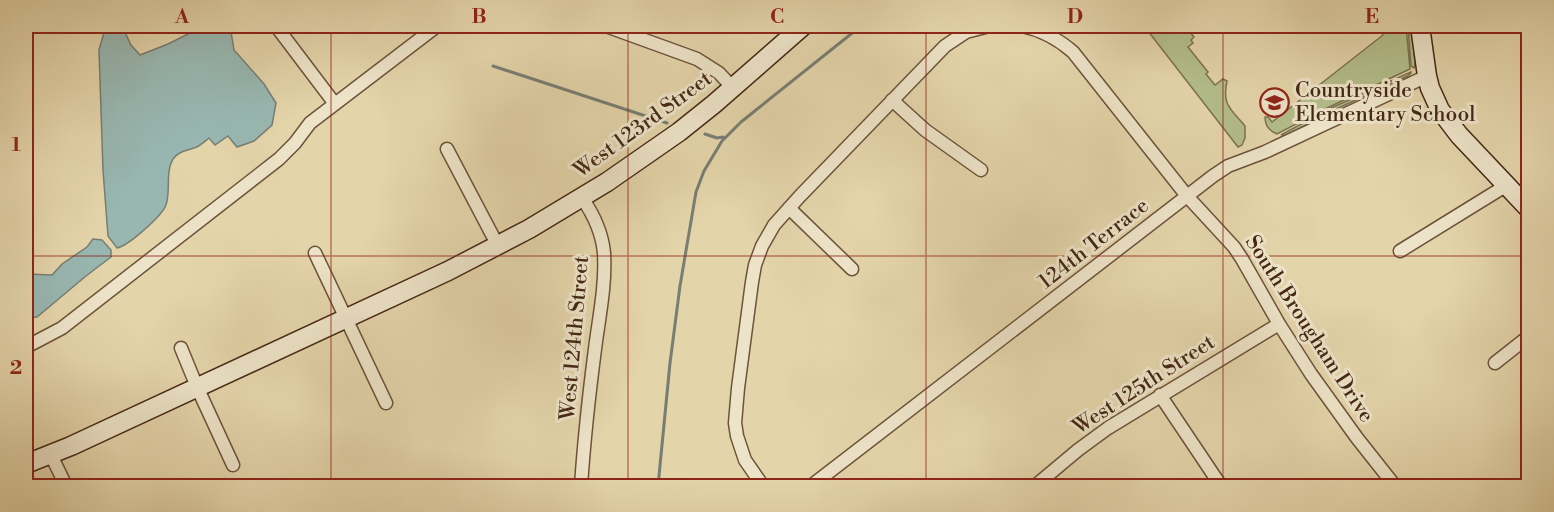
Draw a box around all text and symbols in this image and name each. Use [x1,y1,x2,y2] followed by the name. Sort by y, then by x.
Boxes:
[174,5,190,30] text: A
[471,5,487,30] text: B
[770,5,784,30] text: C
[1067,5,1083,30] text: D
[1365,5,1379,30] text: E
[568,66,718,185] street label: West 123rd Street
[1295,78,1475,128] place label: Countryside Elementary School
[1258,87,1290,119] school or university icon: Countryside Elementary School
[11,133,21,158] text: 1
[1034,193,1154,295] street label: 124th Terrace
[1239,231,1379,427] street label: South Brougham Drive
[555,254,595,422] street label: West 124th Street
[1067,329,1220,441] street label: West 125th Street
[10,356,22,381] text: 2

